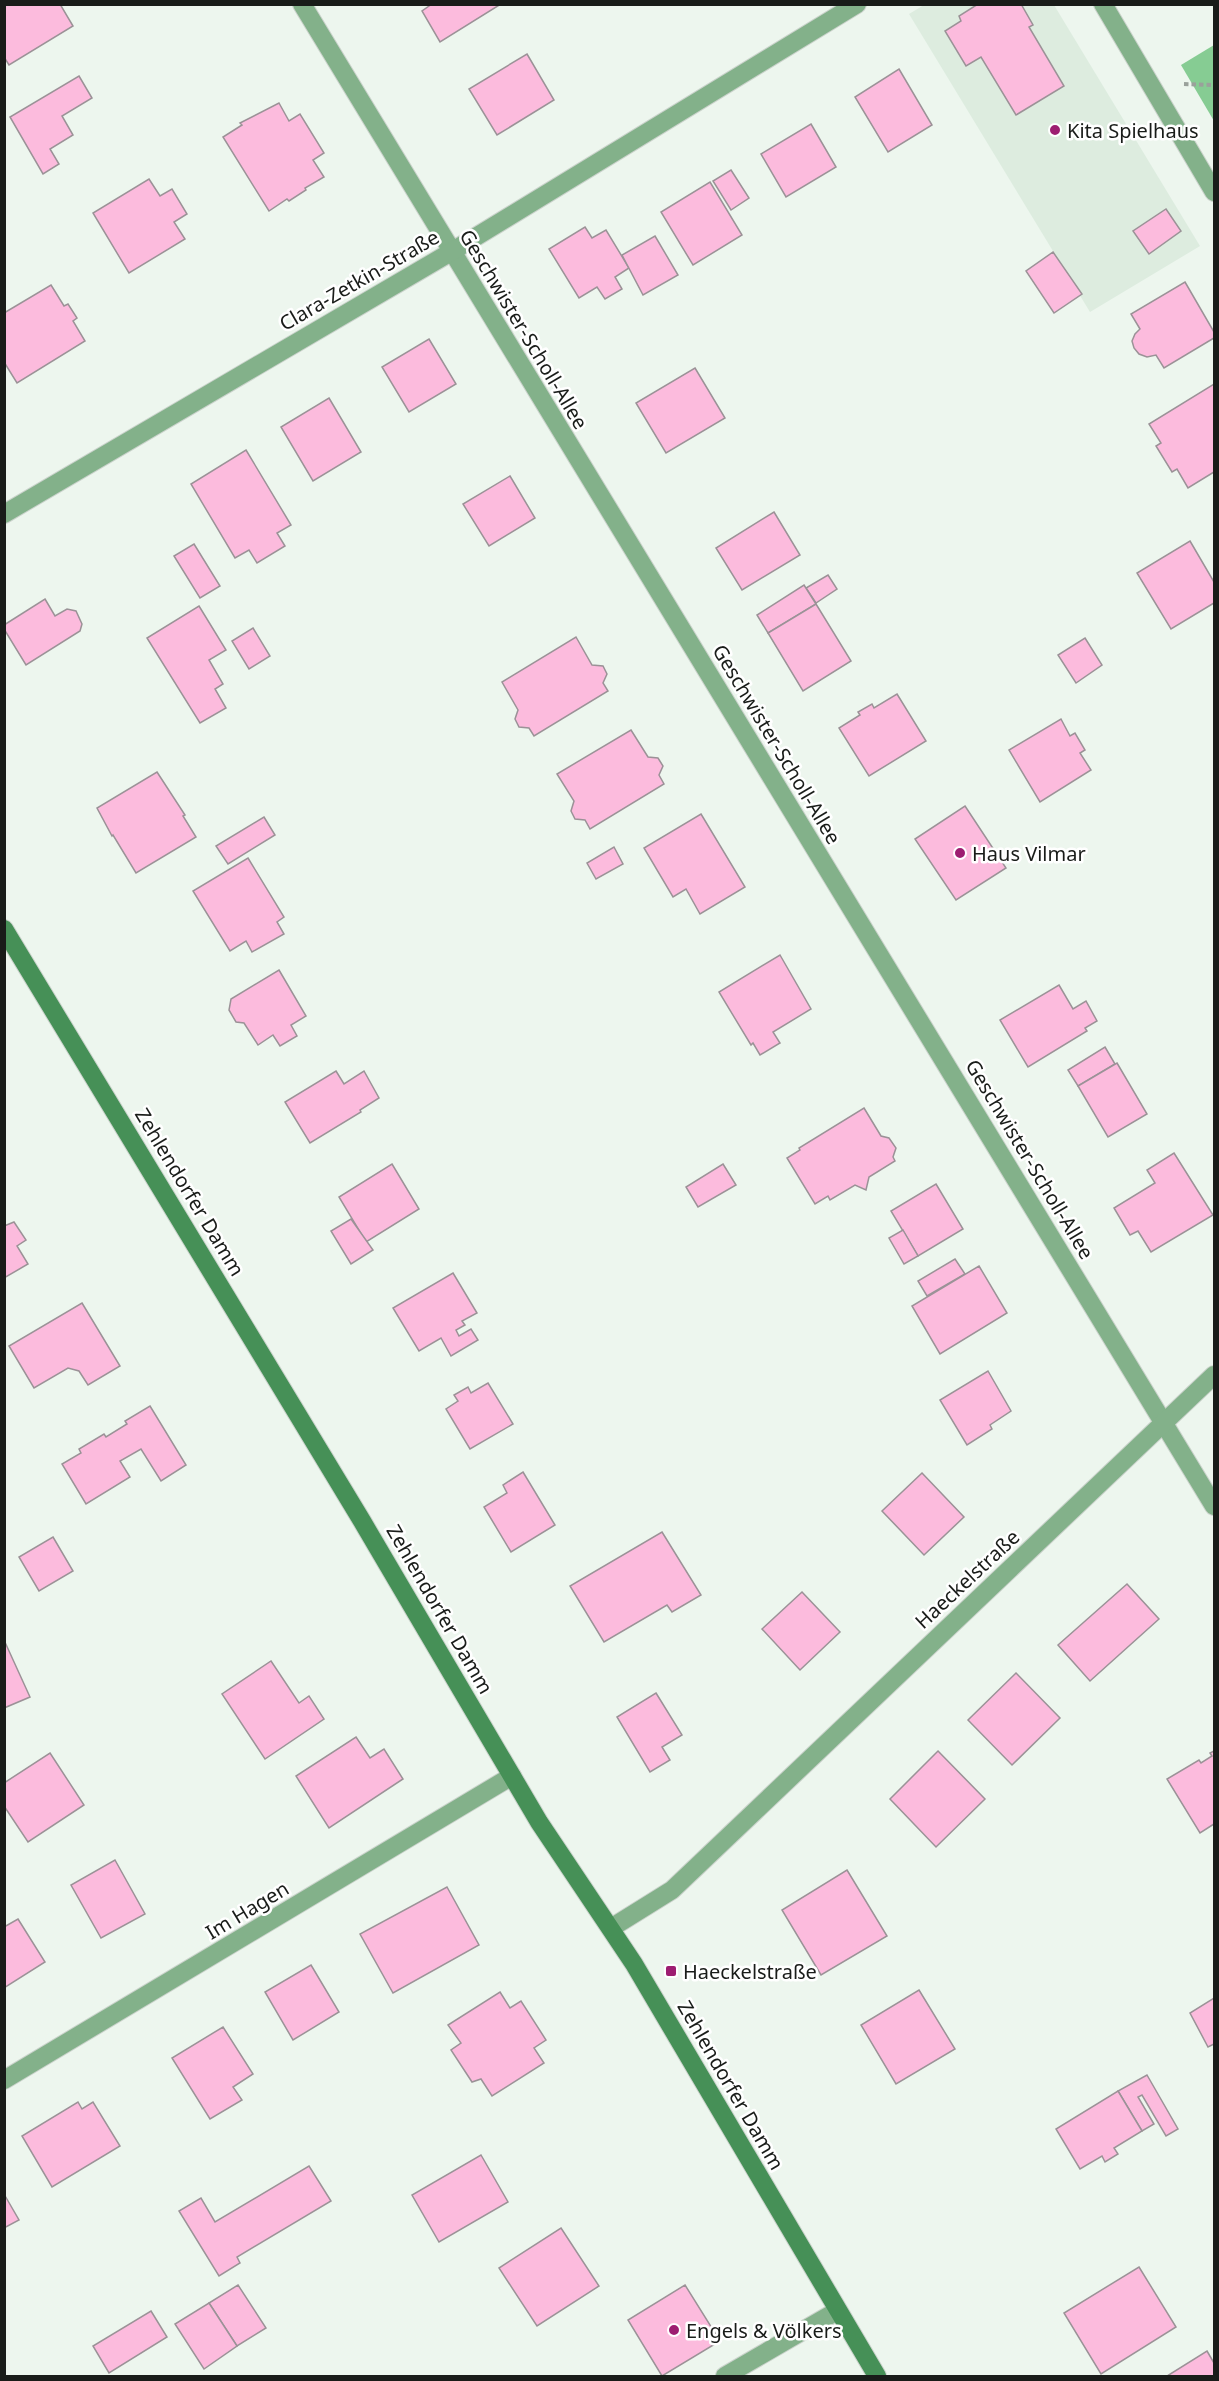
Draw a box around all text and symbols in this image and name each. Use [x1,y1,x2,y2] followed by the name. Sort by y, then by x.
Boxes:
[1067,117,1199,144] place label: Kita Spielhaus
[1048,123,1062,137] marker: Kita Spielhaus
[274,223,444,337] street label: Clara-Zetkin-Straße
[454,224,594,434] street label: Geschwister-Scholl-Allee
[707,639,847,849] street label: Geschwister-Scholl-Allee
[972,840,1086,867] place label: Haus Vilmar
[953,846,967,860] marker: Haus Vilmar
[960,1054,1100,1264] street label: Geschwister-Scholl-Allee
[129,1103,251,1281] street label: Zehlendorfer Damm
[380,1519,500,1699] street label: Zehlendorfer Damm
[909,1523,1025,1635] street label: Haeckelstraße
[200,1875,294,1945] street label: Im Hagen
[683,1958,817,1985] place label: Haeckelstraße
[664,1964,678,1978] marker: Haeckelstraße
[671,1995,791,2175] street label: Zehlendorfer Damm
[686,2317,842,2344] place label: Engels & Völkers
[667,2323,681,2337] marker: Engels & Völkers

